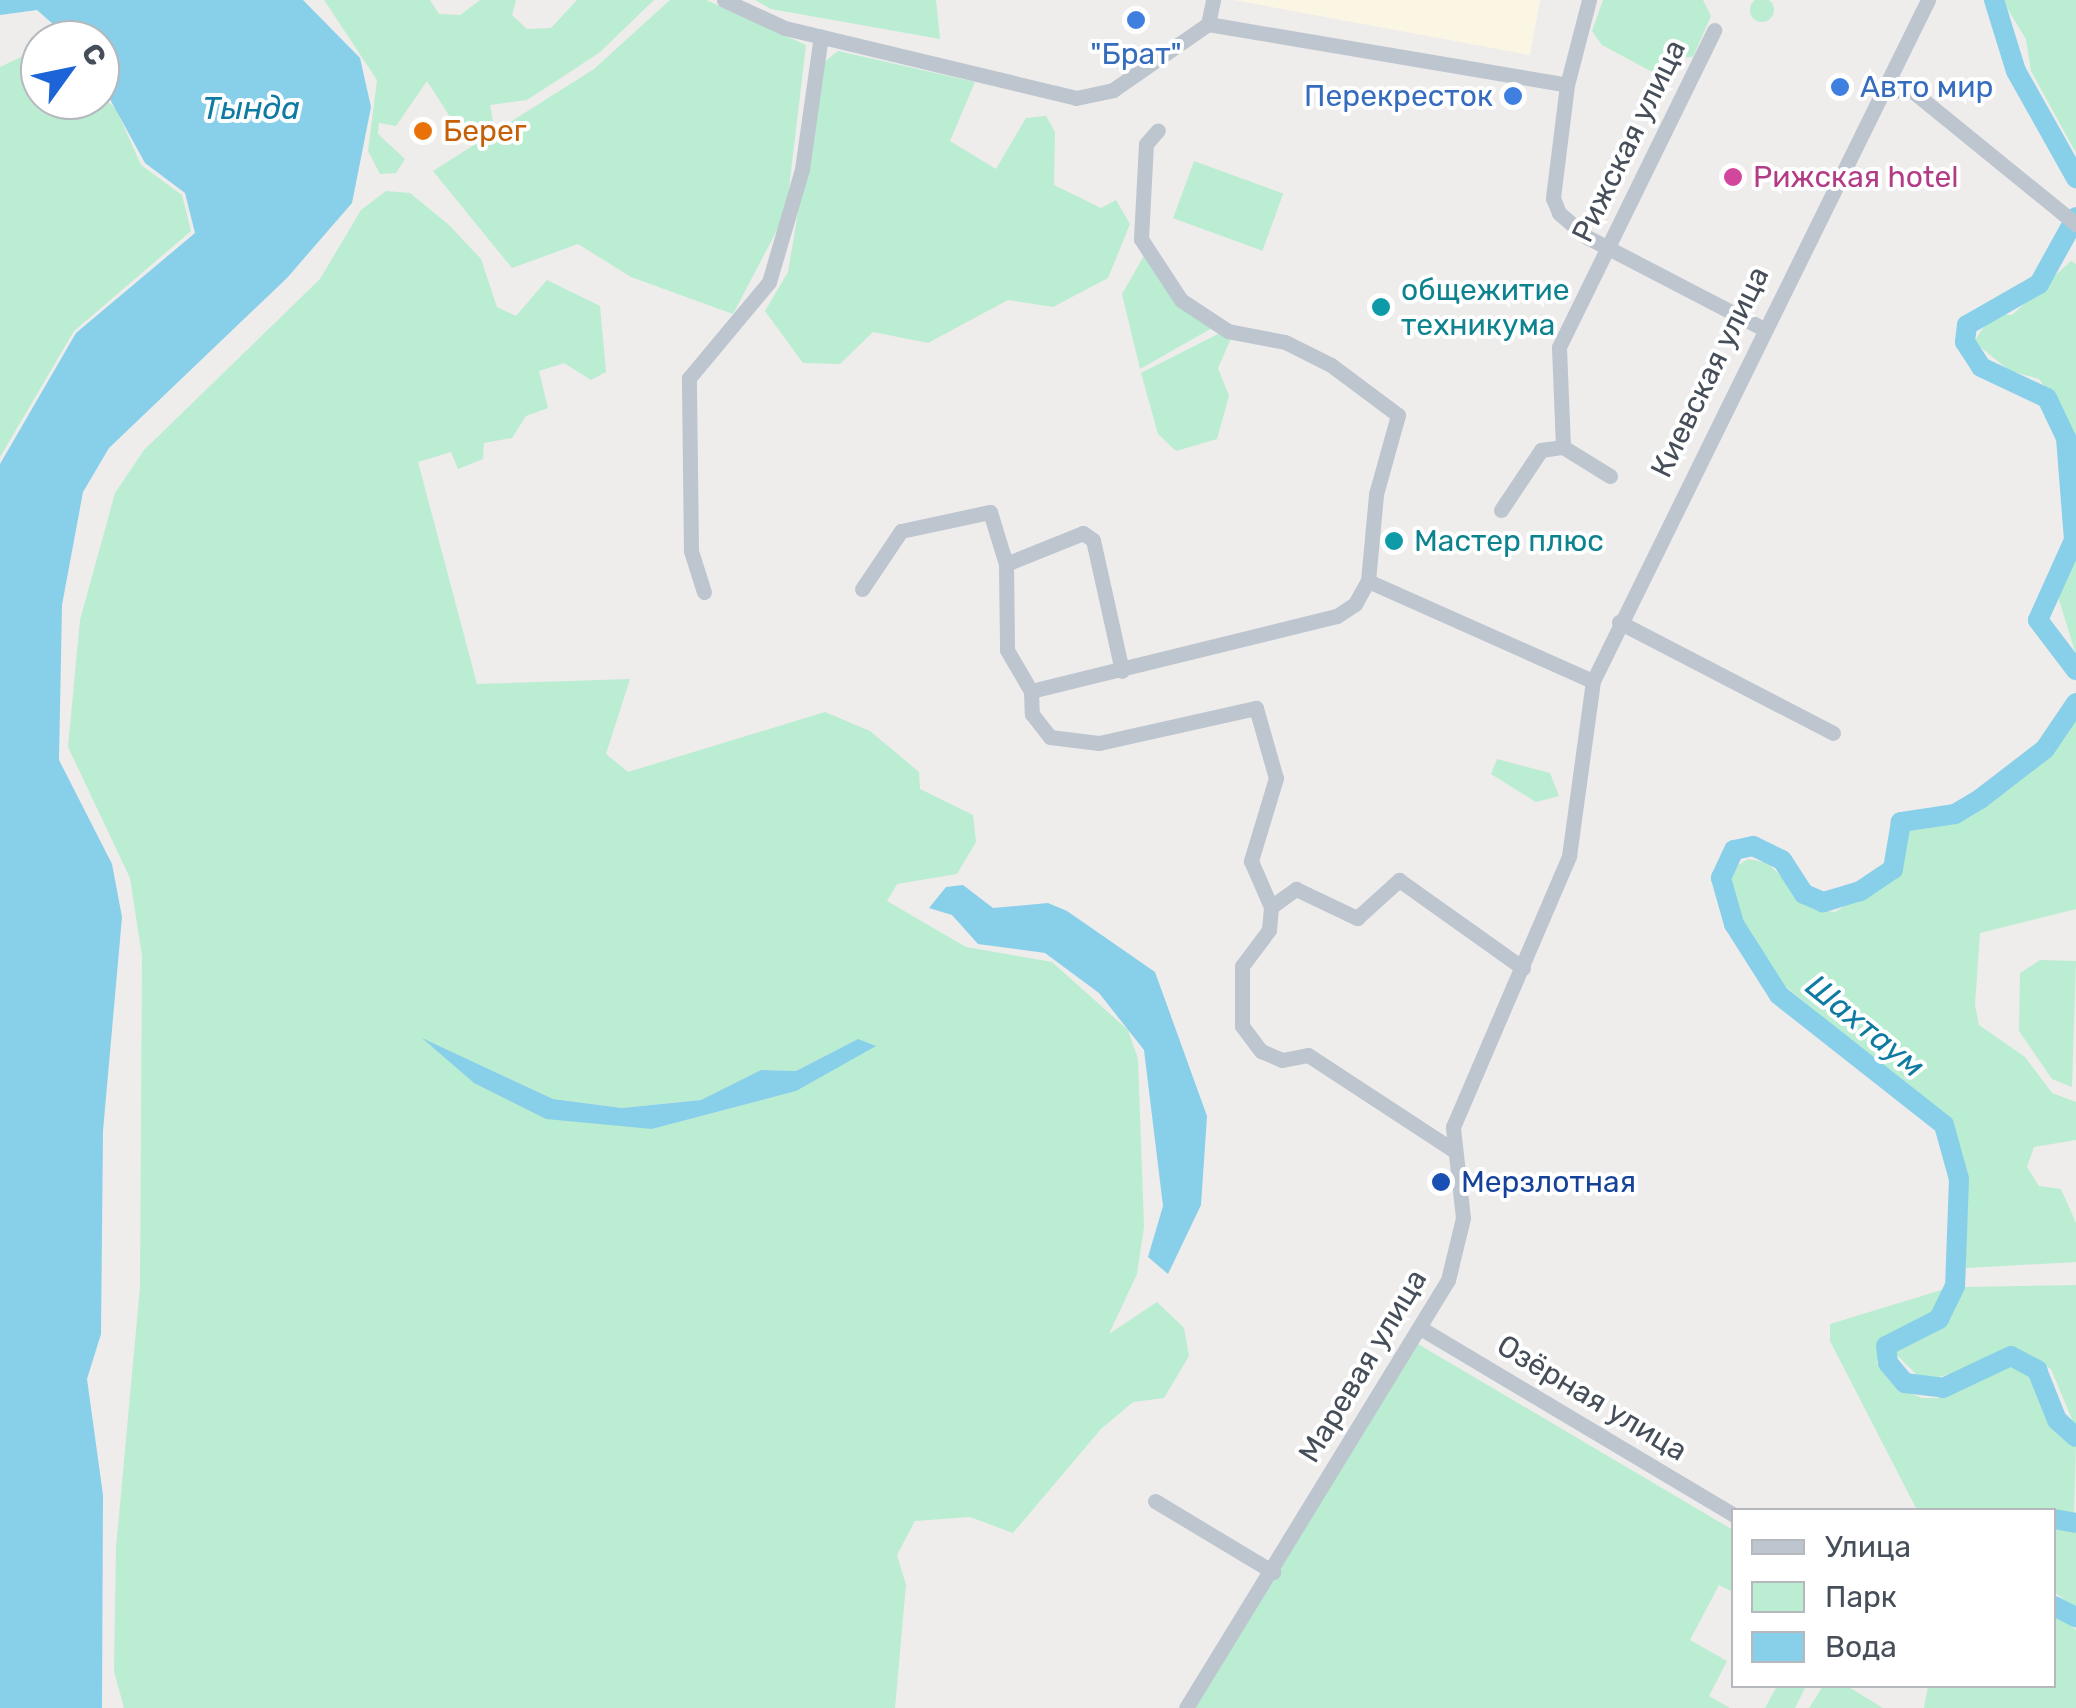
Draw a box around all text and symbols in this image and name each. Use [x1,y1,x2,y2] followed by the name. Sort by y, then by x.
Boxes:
[1125,9,1147,31] marker: "Брат"
[20,20,120,120] north arrow
[1564,34,1694,248] street label: Рижская улица
[1090,36,1182,72] place label: "Брат"
[75,37,113,72] text: С
[1860,69,1993,105] place label: Авто мир
[1829,76,1851,98] marker: Авто мир
[1304,78,1493,114] place label: Перекресток
[1502,85,1524,107] marker: Перекресток
[202,89,300,127] water label: Тында
[443,113,527,149] place label: Берег
[412,120,434,142] marker: Берег
[1753,159,1959,195] place label: Рижская hotel
[1722,166,1744,188] marker: Рижская hotel
[1643,261,1777,483] street label: Киевская улица
[1401,272,1569,342] place label: общежитие техникума
[1370,296,1392,318] marker: общежитие техникума
[1414,523,1604,559] place label: Мастер плюс
[1383,530,1405,552] marker: Мастер плюс
[1798,967,1932,1085] water label: Шахтаум
[1461,1164,1636,1200] place label: Мерзлотная
[1430,1171,1452,1193] marker: Мерзлотная
[1291,1263,1435,1469] street label: Маревая улица
[1491,1327,1693,1469] street label: Озёрная улица
[1731,1508,2056,1688] legend
[1825,1529,1911,1565] text: Улица
[1825,1579,1897,1615] text: Парк
[1825,1629,1897,1665] text: Вода

